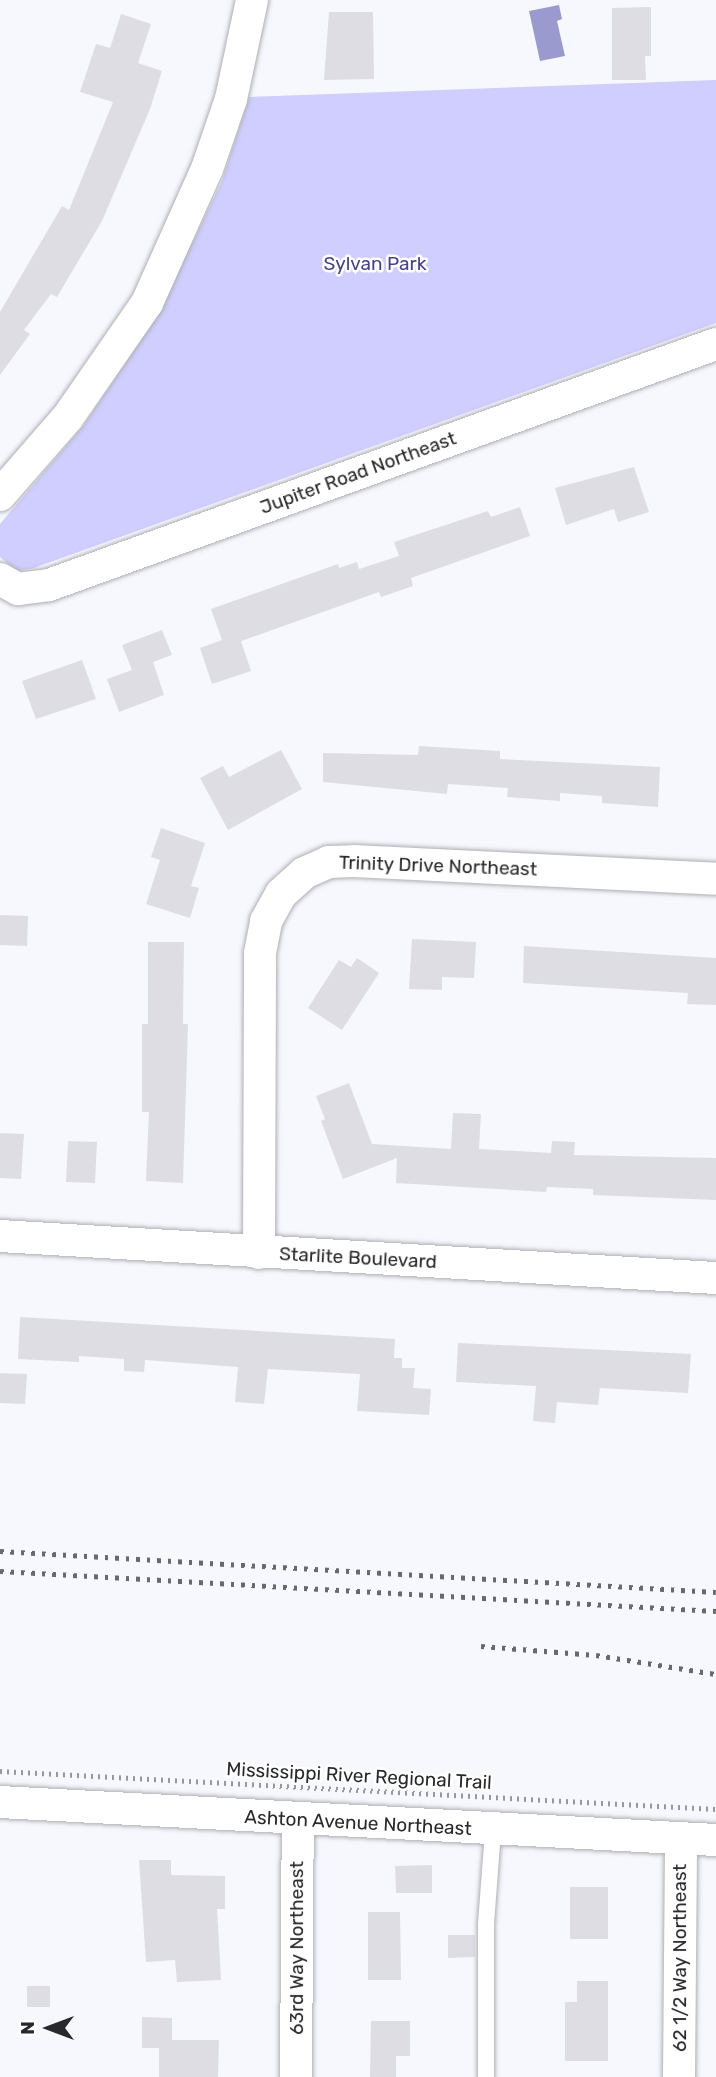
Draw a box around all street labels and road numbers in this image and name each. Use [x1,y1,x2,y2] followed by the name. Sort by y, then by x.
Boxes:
[257,427,459,519] street label: Jupiter Road Northeast
[338,851,538,881] street label: Trinity Drive Northeast
[279,1242,437,1274] street label: Starlite Boulevard
[225,1758,493,1794] street label: Mississippi River Regional Trail
[243,1806,473,1840] street label: Ashton Avenue Northeast
[286,1861,308,2035] street label: 63rd Way Northeast
[669,1864,691,2052] street label: 62 1/2 Way Northeast

